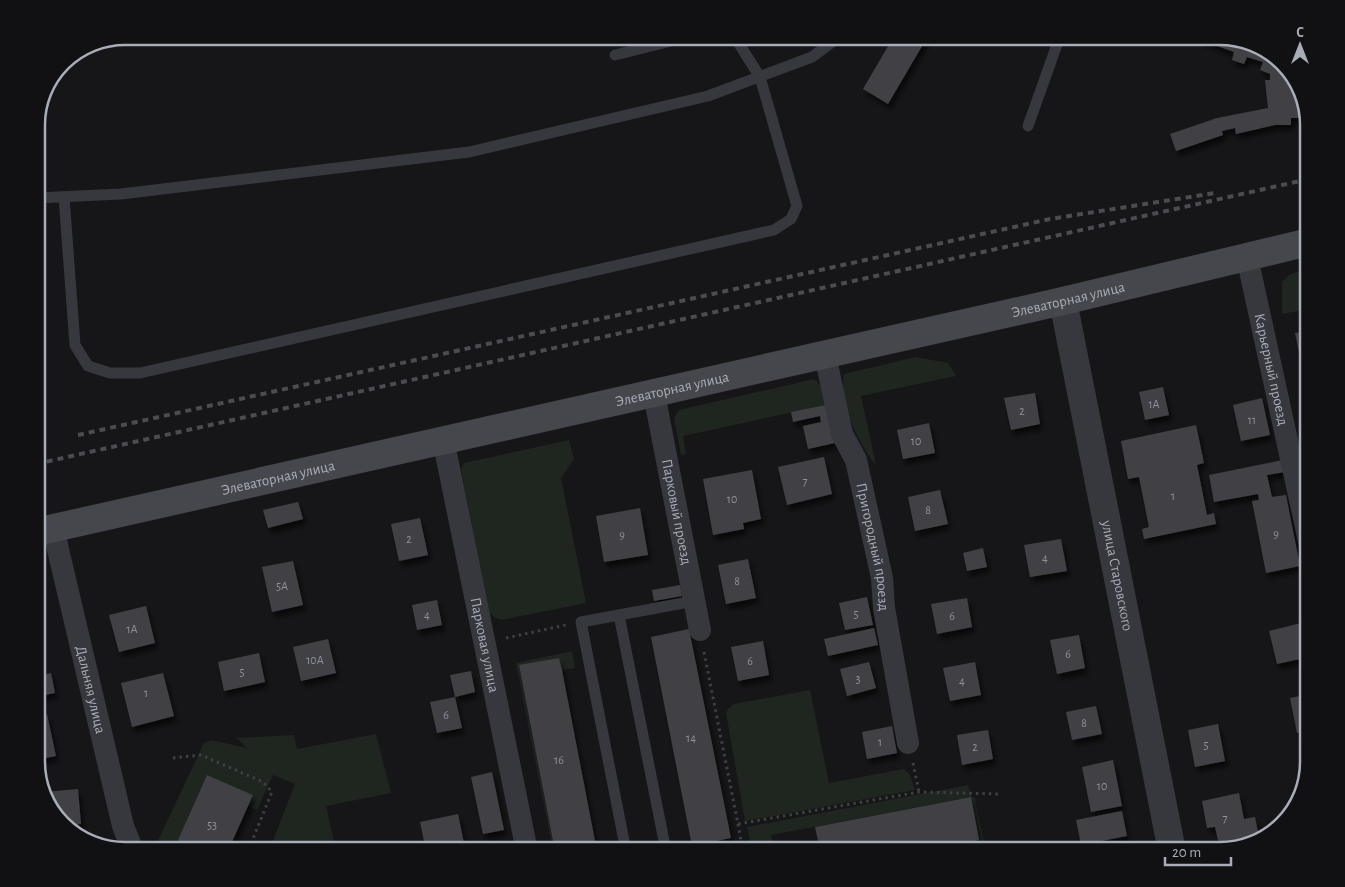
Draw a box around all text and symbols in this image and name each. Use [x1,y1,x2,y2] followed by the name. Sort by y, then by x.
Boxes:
[1275,20,1325,70] north arrow
[1296,26,1304,40] text: С
[1010,279,1126,320] street label: Элеваторная улица
[1252,312,1291,427] street label: Карьерный проезд
[614,369,730,409] street label: Элеваторная улица
[1148,398,1160,410] house number: 1А
[1019,405,1025,417] house number: 2
[1248,414,1256,426] house number: 11
[911,435,921,447] house number: 10
[220,457,336,498] street label: Элеваторная улица
[659,458,695,566] street label: Парковый проезд
[802,475,808,487] house number: 7
[854,481,892,611] street label: Пригородный проезд
[1171,490,1175,502] house number: 1
[727,493,737,505] house number: 10
[925,504,931,516] house number: 8
[1099,518,1136,632] street label: улица Старовского
[1273,528,1279,540] house number: 9
[619,529,625,541] house number: 9
[406,533,412,545] house number: 2
[1042,552,1048,564] house number: 4
[734,575,740,587] house number: 8
[276,580,288,592] house number: 5А
[468,596,502,694] street label: Парковая улица
[853,608,859,620] house number: 5
[424,609,430,621] house number: 4
[949,610,955,622] house number: 6
[126,623,138,635] house number: 1А
[73,644,109,735] street label: Дальняя улица
[1065,648,1071,660] house number: 6
[306,654,324,666] house number: 10А
[747,655,753,667] house number: 6
[239,666,245,678] house number: 5
[856,673,861,685] house number: 3
[959,675,965,687] house number: 4
[144,687,148,699] house number: 1
[443,709,449,721] house number: 6
[1081,717,1087,729] house number: 8
[686,732,696,744] house number: 14
[878,736,882,748] house number: 1
[1203,739,1209,751] house number: 5
[972,741,978,753] house number: 2
[554,754,564,766] house number: 16
[1097,780,1107,792] house number: 10
[1222,812,1228,824] house number: 7
[207,819,217,831] house number: 53
[1165,834,1231,866] scale bar
[1172,845,1201,860] text: 20 m

